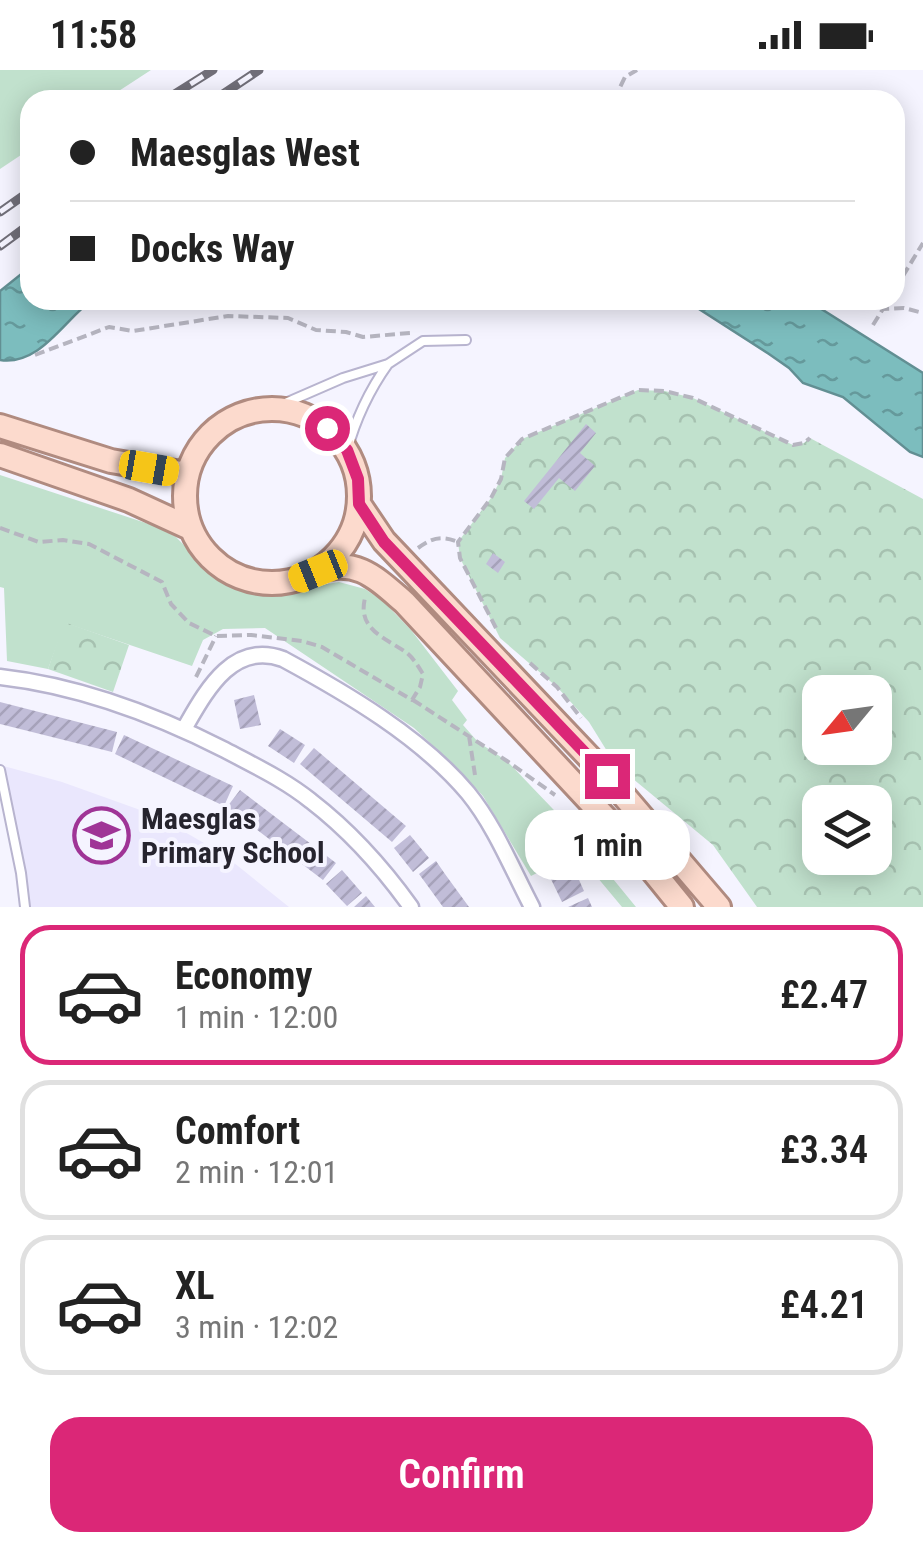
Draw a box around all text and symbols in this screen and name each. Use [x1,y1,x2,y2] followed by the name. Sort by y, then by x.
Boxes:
[50,13,137,57] text: 11:58
[130,131,360,175] text: Maesglas West
[130,227,294,271] text: Docks Way
[305,406,350,451] route start
[117,448,181,488] car
[285,546,351,596] car
[802,675,892,765] north arrow
[802,675,892,875] map controls
[585,754,630,799] route end
[802,785,892,875] button: layers
[141,801,325,870] place label: Maesglas Primary School
[72,805,132,865] school or university icon: Maesglas Primary School
[524,811,690,881] callout: 1 min
[572,826,643,864] text: 1 min
[55,950,145,1040] icon: car
[175,954,312,998] text: Economy
[780,973,868,1017] text: £2.47
[175,998,338,1036] text: 1 min · 12:00
[55,1105,145,1195] icon: car
[175,1109,300,1153] text: Comfort
[780,1128,868,1172] text: £3.34
[175,1153,338,1191] text: 2 min · 12:01
[55,1260,145,1350] icon: car
[175,1264,214,1308] text: XL
[780,1283,868,1327] text: £4.21
[175,1308,338,1346] text: 3 min · 12:02
[50,1417,873,1532] button: Confirm

